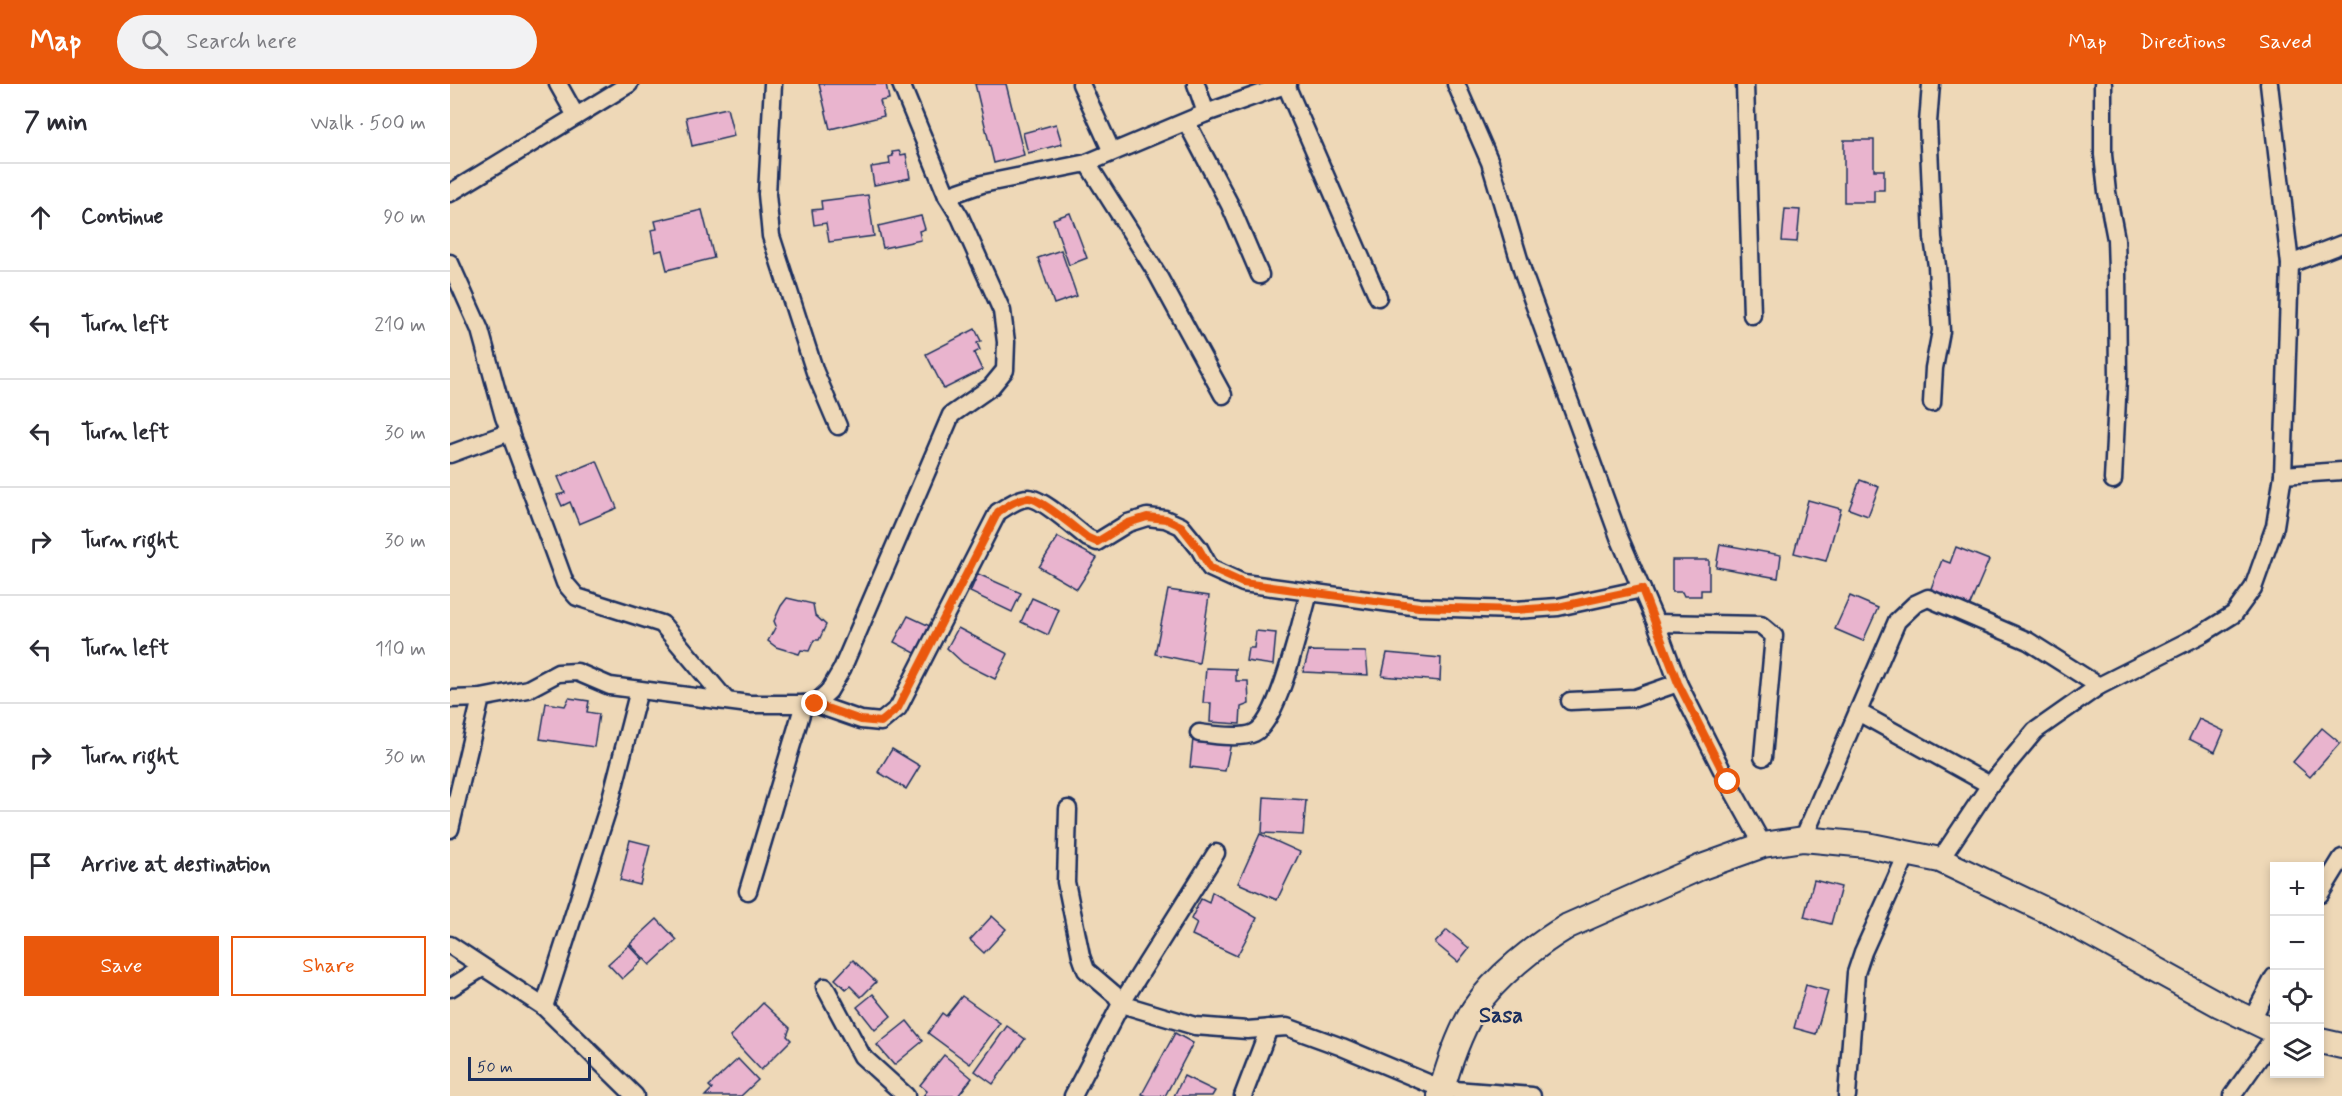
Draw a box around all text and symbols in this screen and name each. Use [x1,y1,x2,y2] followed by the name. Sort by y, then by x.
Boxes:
[117,15,537,69] search box
[30,24,81,61] text: Map
[138,26,171,59] icon: search
[186,28,297,56] text: Search here
[2068,28,2107,56] text: Map
[2140,28,2226,56] text: Directions
[2259,28,2312,56] text: Saved
[24,106,88,140] text: 7 min
[311,110,426,137] text: Walk · 500 m
[24,201,57,234] icon: ahead
[81,203,163,231] text: Continue
[383,204,426,231] text: 90 m
[24,309,57,342] icon: left
[81,311,169,339] text: Turn left
[374,312,426,339] text: 210 m
[24,417,57,450] icon: left
[81,419,169,447] text: Turn left
[384,420,426,447] text: 30 m
[24,525,57,558] icon: right
[81,527,179,555] text: Turn right
[384,528,426,555] text: 30 m
[24,633,57,666] icon: left
[81,635,169,663] text: Turn left
[375,636,426,663] text: 110 m
[801,690,827,716] route end
[24,741,57,774] icon: right
[81,743,179,771] text: Turn right
[384,744,426,771] text: 30 m
[1714,768,1740,794] route start
[24,849,57,882] icon: arrive
[81,851,271,879] text: Arrive at destination
[2270,862,2324,1078] map controls
[2270,862,2324,916] button: +
[2270,916,2324,970] button: −
[24,936,219,996] button: Save
[231,936,426,996] button: Share
[2270,970,2324,1024] button: locate
[1479,1002,1523,1030] district label: Sasa
[2270,1024,2324,1078] button: layers
[468,1054,591,1082] scale bar
[477,1057,513,1078] text: 50 m

